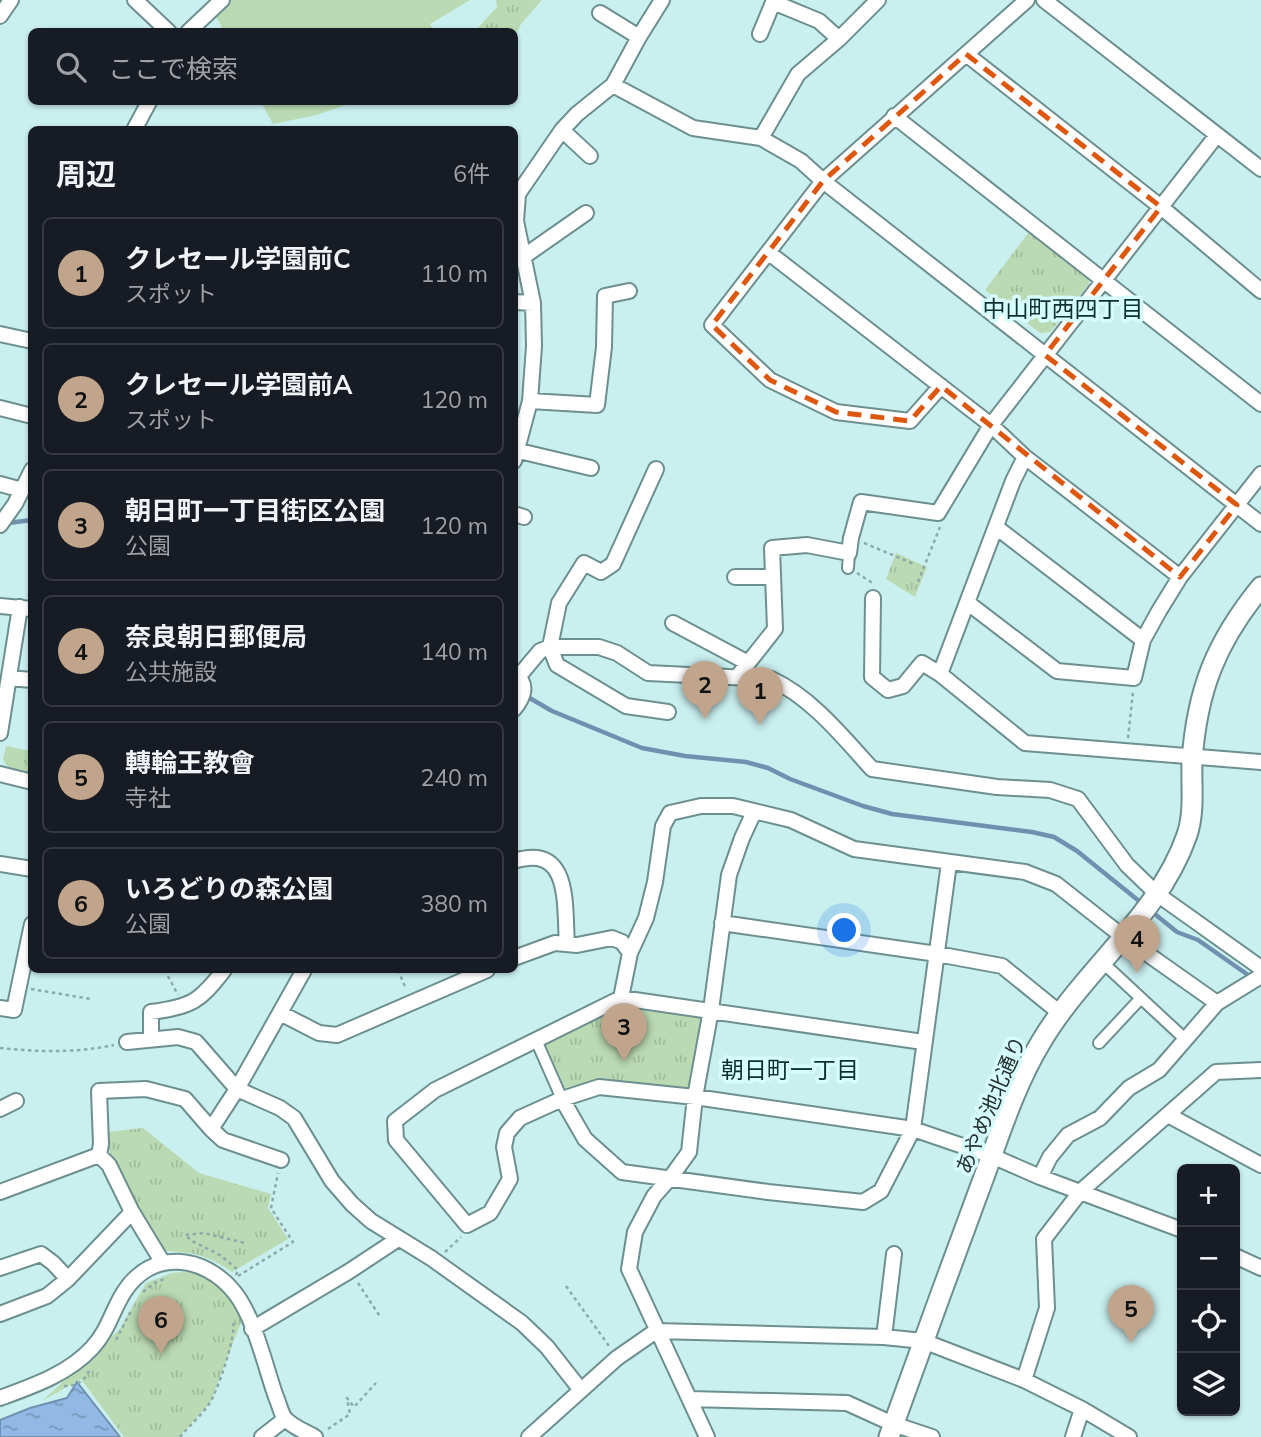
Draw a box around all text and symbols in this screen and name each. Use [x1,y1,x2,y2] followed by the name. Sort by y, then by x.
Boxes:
[28,28,518,105] search box
[52,48,90,86] icon: search
[108,52,238,85] text: ここで検索
[56,155,116,193] text: 周辺
[453,159,490,188] text: 6件
[125,242,351,275] text: クレセール学園前C
[74,259,88,288] text: 1
[420,259,488,288] text: 110 m
[125,279,217,308] text: スポット
[983,294,1144,323] district label: 中山町西四丁目
[125,368,353,401] text: クレセール学園前A
[74,385,88,414] text: 2
[420,385,488,414] text: 120 m
[125,405,217,434] text: スポット
[125,494,385,527] text: 朝日町一丁目街区公園
[74,511,88,540] text: 3
[420,511,488,540] text: 120 m
[125,531,171,560] text: 公園
[125,620,307,653] text: 奈良朝日郵便局
[74,637,88,666] text: 4
[420,637,488,666] text: 140 m
[125,657,217,686] text: 公共施設
[682,661,728,719] pin: 2
[737,667,783,725] pin: 1
[125,746,255,779] text: 轉輪王教會
[74,763,88,792] text: 5
[420,763,488,792] text: 240 m
[125,783,171,812] text: 寺社
[125,872,333,905] text: いろどりの森公園
[74,889,88,918] text: 6
[420,889,488,918] text: 380 m
[125,909,171,938] text: 公園
[827,913,861,947] your location
[1114,915,1160,973] pin: 4
[601,1003,647,1061] pin: 3
[949,1032,1031,1177] street label: あやめ池北通り
[721,1055,859,1084] district label: 朝日町一丁目
[1177,1164,1240,1416] map controls
[1177,1164,1240,1227] button: +
[1177,1227,1240,1290] button: −
[1108,1285,1154,1343] pin: 5
[1177,1290,1240,1353] button: locate
[138,1296,184,1354] pin: 6
[1177,1353,1240,1416] button: layers

